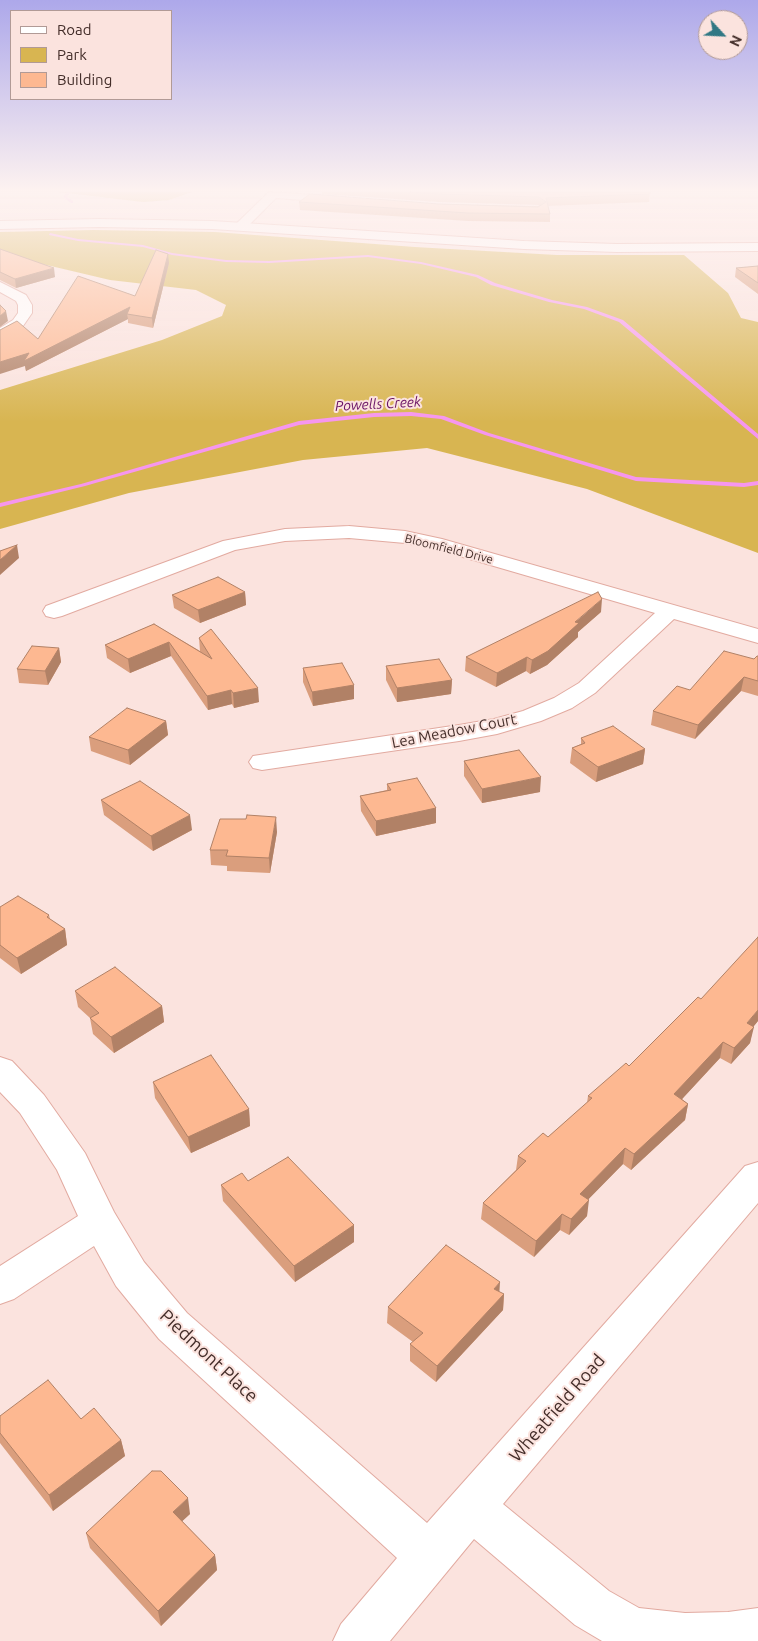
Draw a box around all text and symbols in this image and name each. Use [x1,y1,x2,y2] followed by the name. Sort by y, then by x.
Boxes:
[10,10,172,100] legend
[698,10,748,60] north arrow
[57,21,92,38] text: Road
[726,33,745,49] text: N
[57,46,87,63] text: Park
[57,71,112,88] text: Building
[335,393,421,415] water label: Powells Creek
[403,531,495,567] street label: Bloomfield Drive
[390,710,518,752] street label: Lea Meadow Court
[155,1305,263,1407] street label: Piedmont Place
[505,1350,609,1466] street label: Wheatfield Road

